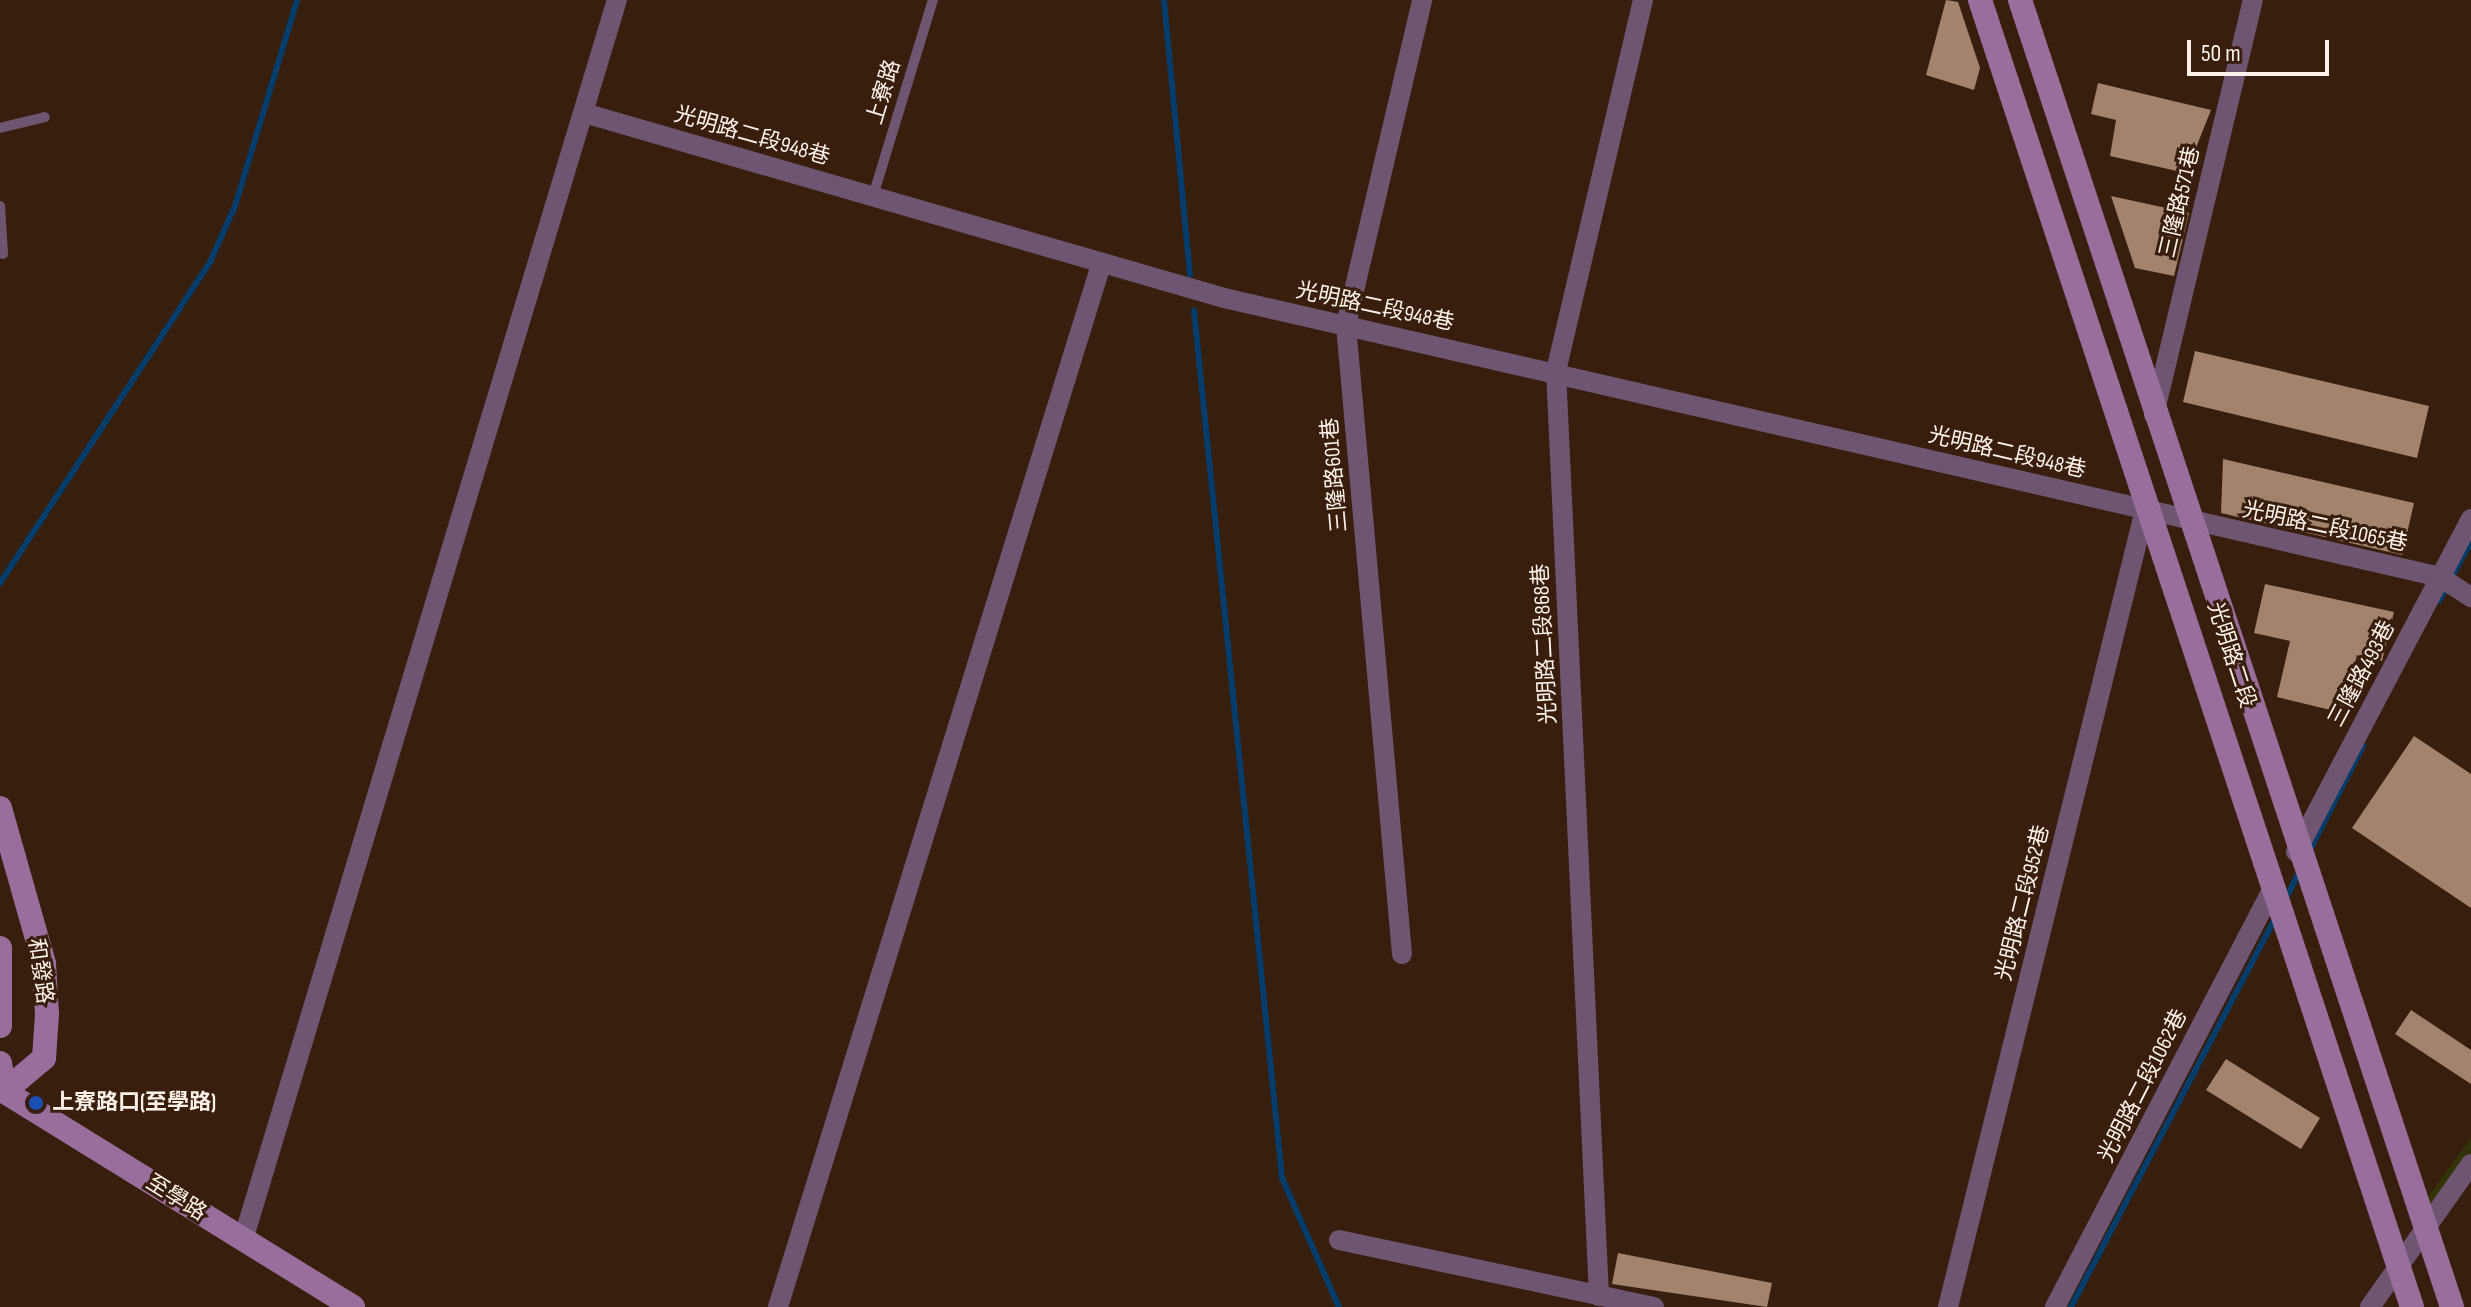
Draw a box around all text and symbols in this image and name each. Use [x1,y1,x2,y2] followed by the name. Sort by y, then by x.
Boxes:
[2191,24,2333,74] scale bar
[2201,39,2241,68] text: 50 m
[862,57,906,127] street label: 上寮路
[671,101,833,171] street label: 光明路二段948巷
[2154,144,2206,260] street label: 三隆路571巷
[1294,277,1456,337] street label: 光明路二段948巷
[1317,416,1353,534] street label: 三隆路601巷
[1926,422,2088,484] street label: 光明路二段948巷
[2240,497,2410,557] street label: 光明路二段1065巷
[1528,563,1562,725] street label: 光明路二段868巷
[2201,599,2261,711] street label: 光明路二段
[2323,617,2401,731] street label: 三隆路493巷
[1991,822,2055,984] street label: 光明路二段952巷
[22,936,58,1006] street label: 和發路
[2093,1005,2193,1167] street label: 光明路二段1062巷
[52,1090,216,1116] place label: 上寮路口(至學路)
[27,1094,45,1112] marker: 上寮路口(至學路)
[141,1169,211,1227] street label: 至學路

